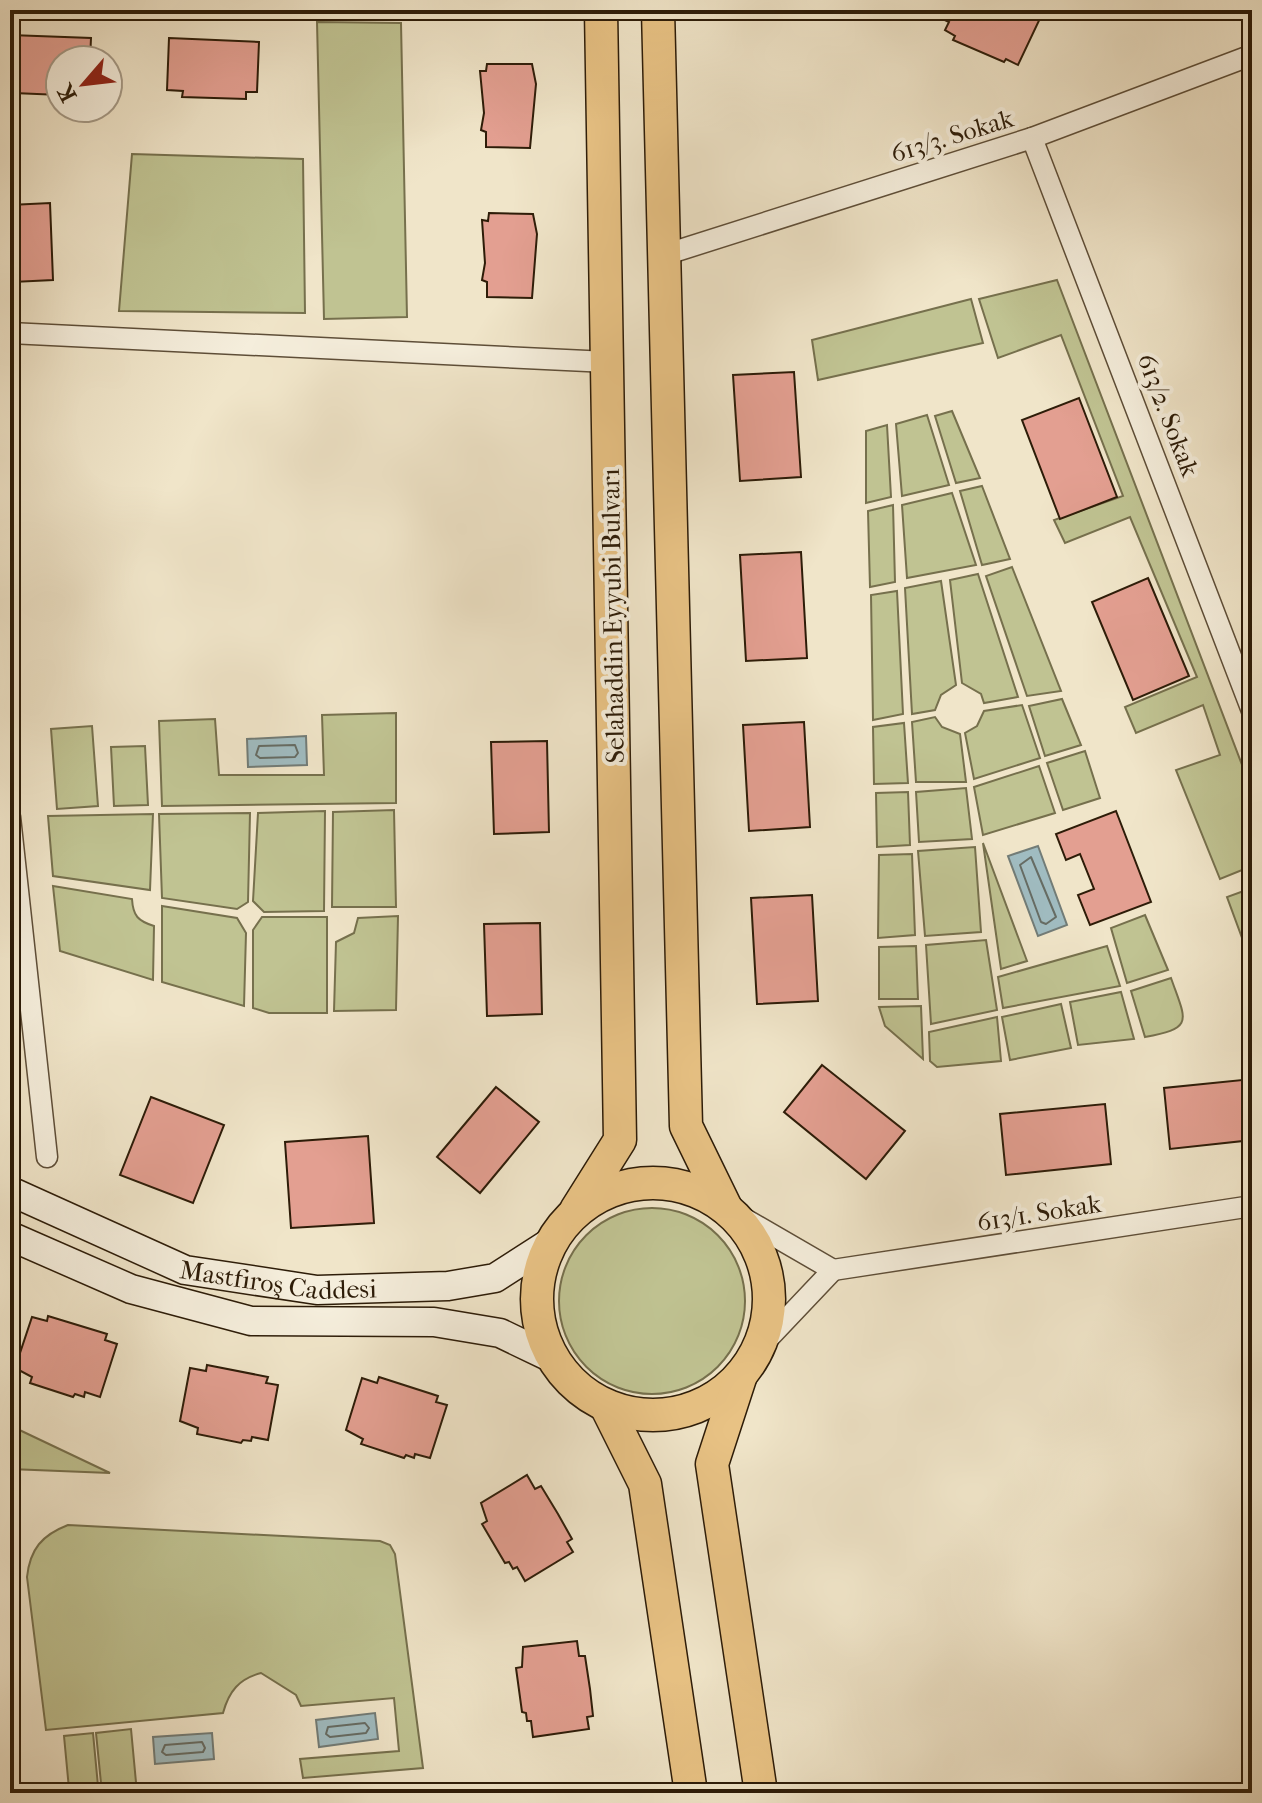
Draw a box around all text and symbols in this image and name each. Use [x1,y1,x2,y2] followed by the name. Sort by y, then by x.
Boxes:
[44,44,124,124] north arrow
[51,78,82,106] text: K
[887,102,1018,169] street label: 613/3. Sokak
[1130,349,1206,481] street label: 613/2. Sokak
[595,468,631,764] street label: Selahaddin Eyyubi Bulvarı
[975,1188,1104,1238] street label: 613/1. Sokak
[178,1254,377,1306] street label: Mastfıroş Caddesi

